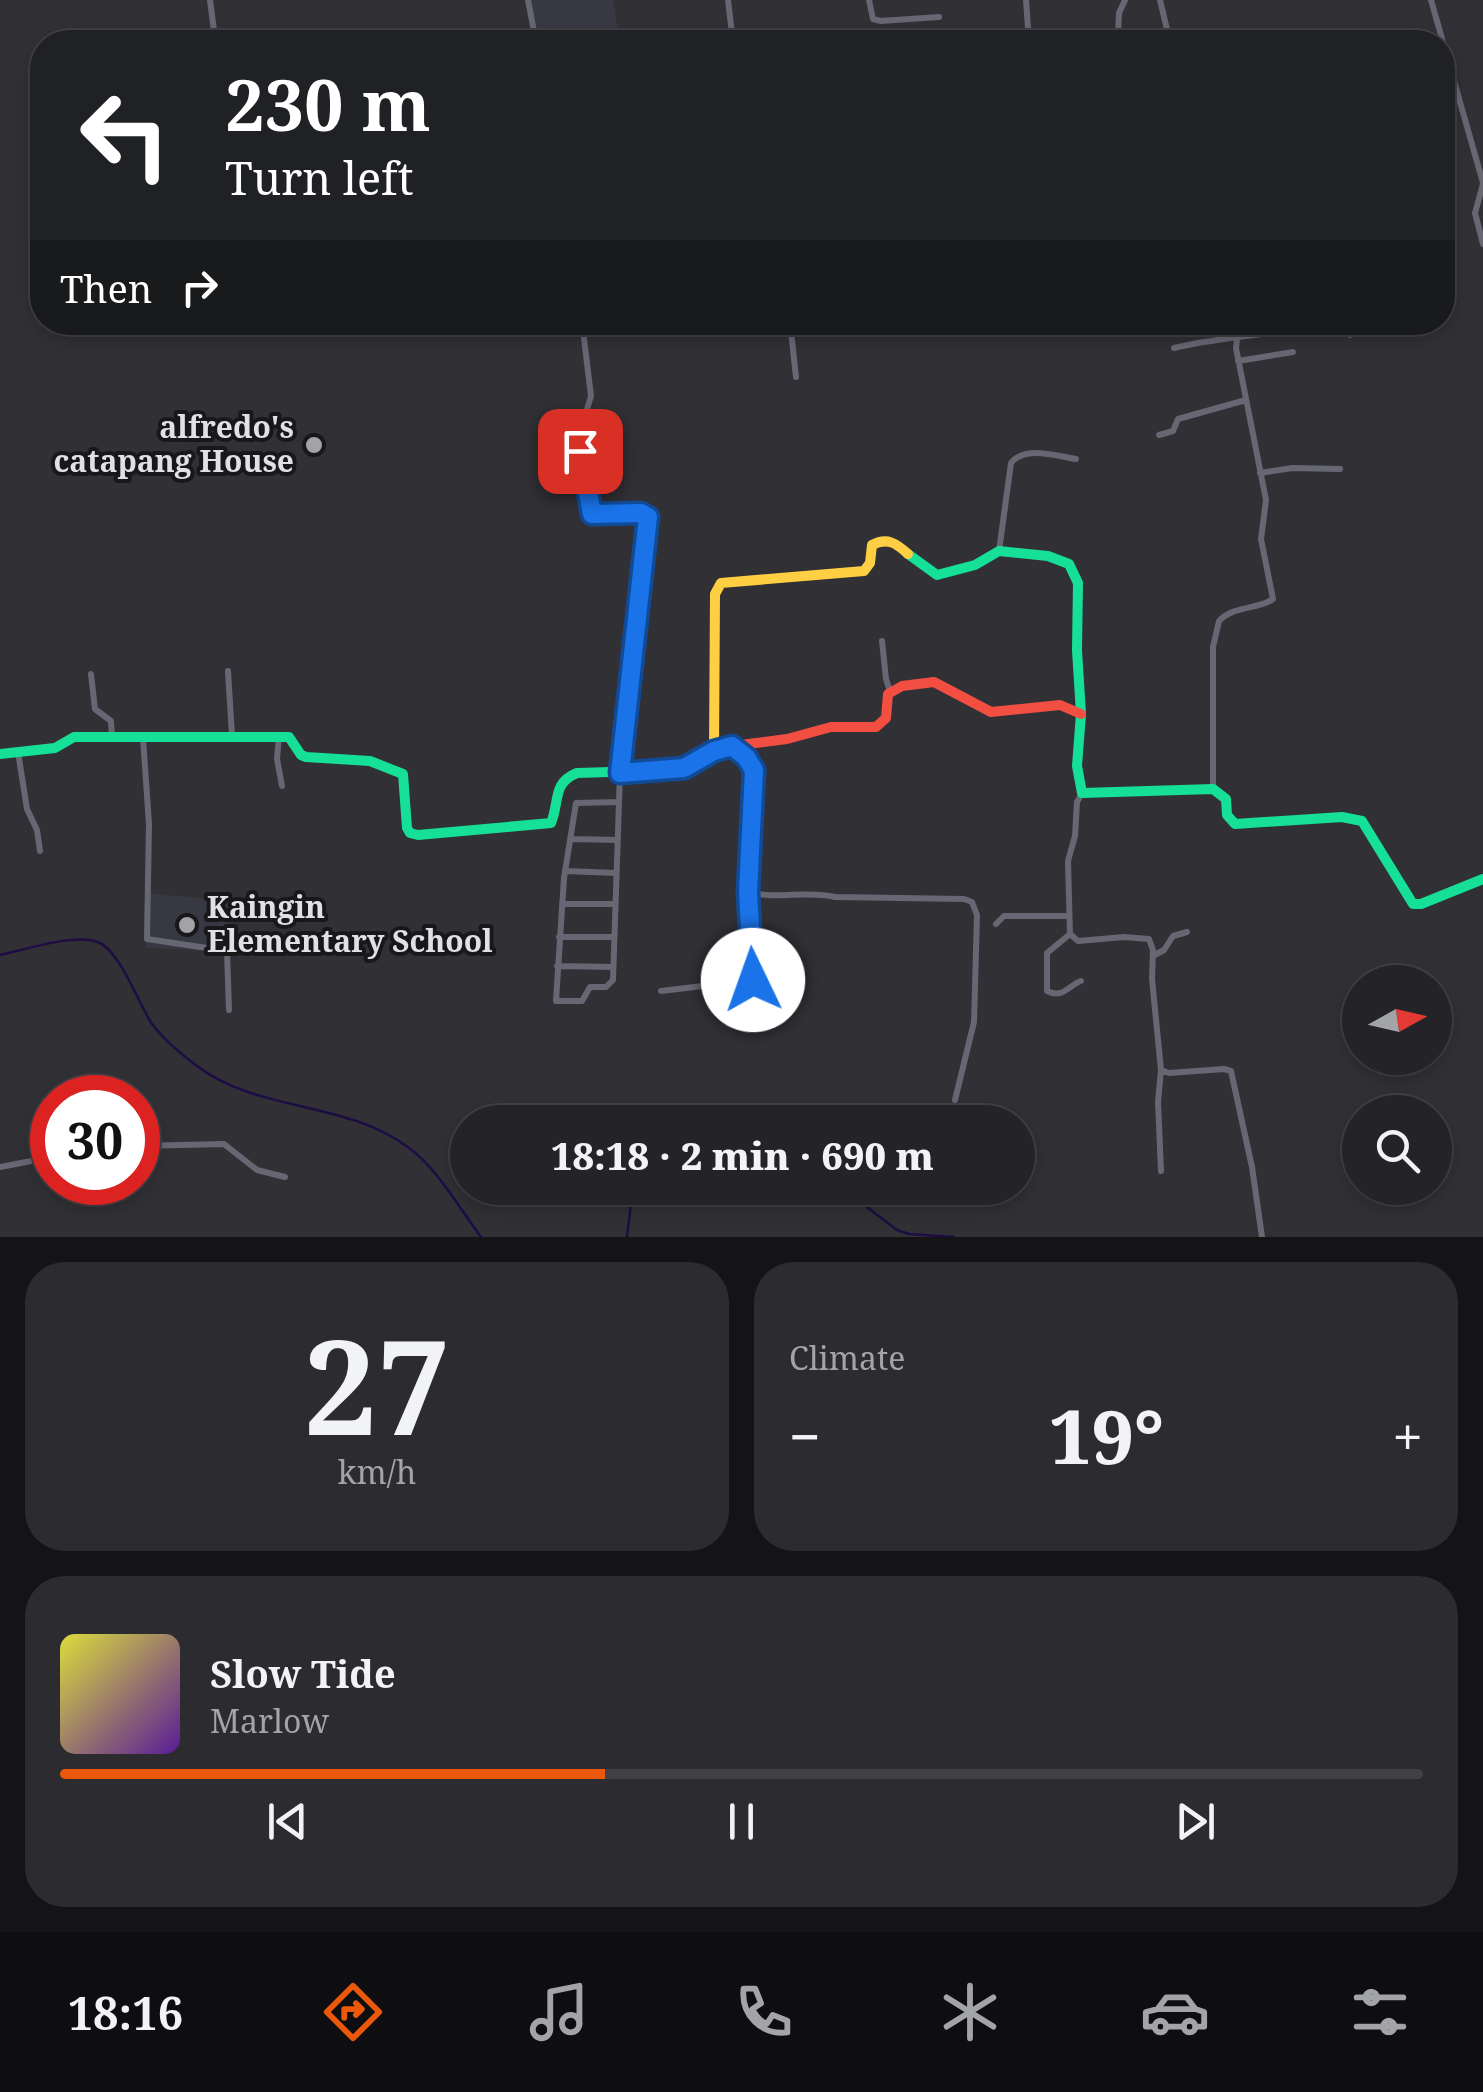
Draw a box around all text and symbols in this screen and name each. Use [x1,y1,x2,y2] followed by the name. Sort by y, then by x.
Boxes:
[225,56,431,152] text: 230 m
[60,70,190,200] icon: left
[225,147,414,208] text: Turn left
[172,260,227,315] icon: right
[60,262,152,314] text: Then
[53,406,294,481] place label: alfredo's catapang House
[538,409,623,494] pin
[553,424,608,479] icon: arrive
[303,434,325,456] marker: alfredo's catapang House
[207,886,493,961] place label: Kaingin Elementary School
[176,914,198,936] marker: Kaingin Elementary School
[701,928,805,1032] position arrow
[1342,965,1452,1075] north arrow
[1342,965,1452,1205] map controls
[30,1075,160,1205] speed limit sign: 30
[1342,1095,1452,1205] button: search
[551,1129,934,1181] text: 18:18 · 2 min · 690 m
[304,1296,450,1473] text: 27
[789,1336,905,1379] text: Climate
[1049,1384,1164,1486] text: 19°
[789,1398,821,1473] text: −
[1392,1398,1423,1473] text: +
[338,1450,416,1493] text: km/h
[210,1647,396,1699] text: Slow Tide
[210,1699,329,1742] text: Marlow
[260,1794,315,1849] icon: previous
[714,1794,769,1849] icon: pause
[1168,1794,1223,1849] icon: next
[318,1977,388,2047] icon: directions
[524,1977,594,2047] icon: music
[729,1977,799,2047] icon: phone
[935,1977,1005,2047] icon: climate
[1140,1977,1210,2047] icon: car
[1345,1977,1415,2047] icon: filters
[68,1982,183,2043] text: 18:16

